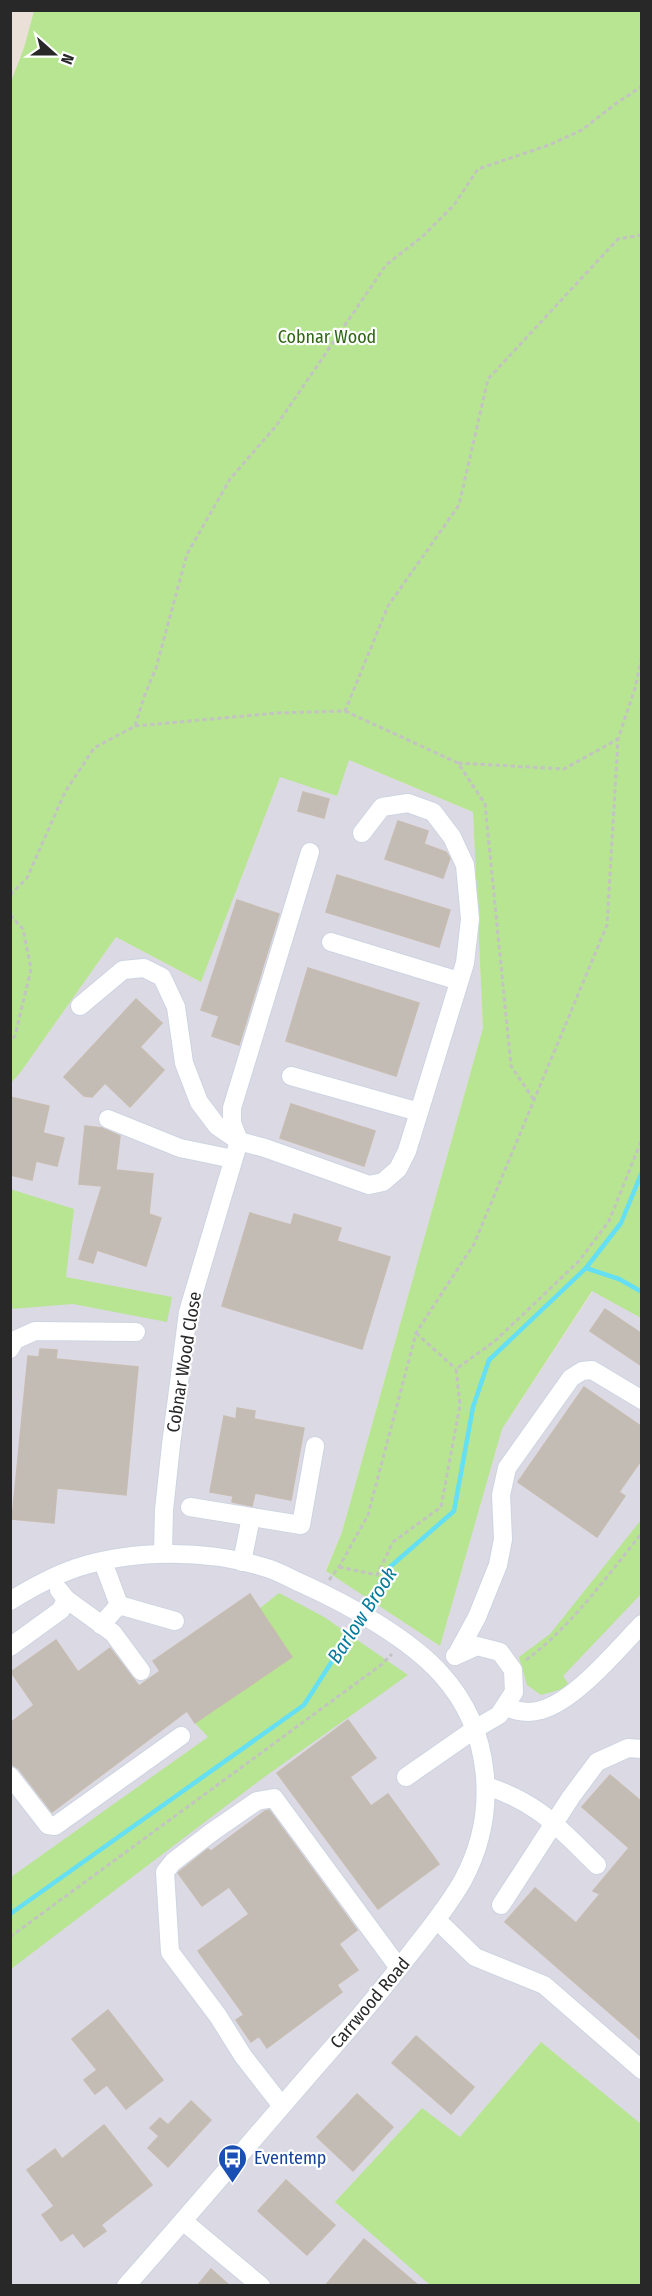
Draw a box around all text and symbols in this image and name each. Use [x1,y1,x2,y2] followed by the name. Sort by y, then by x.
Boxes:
[24,24,84,84] north arrow
[57,51,78,67] text: N
[278,326,376,348] park label: Cobnar Wood
[162,1290,206,1434] street label: Cobnar Wood Close
[322,1562,402,1668] water label: Barlow Brook
[325,1953,415,2053] street label: Carrwood Road
[217,2142,249,2184] bus stop icon: Eventemp
[254,2147,326,2169] place label: Eventemp

